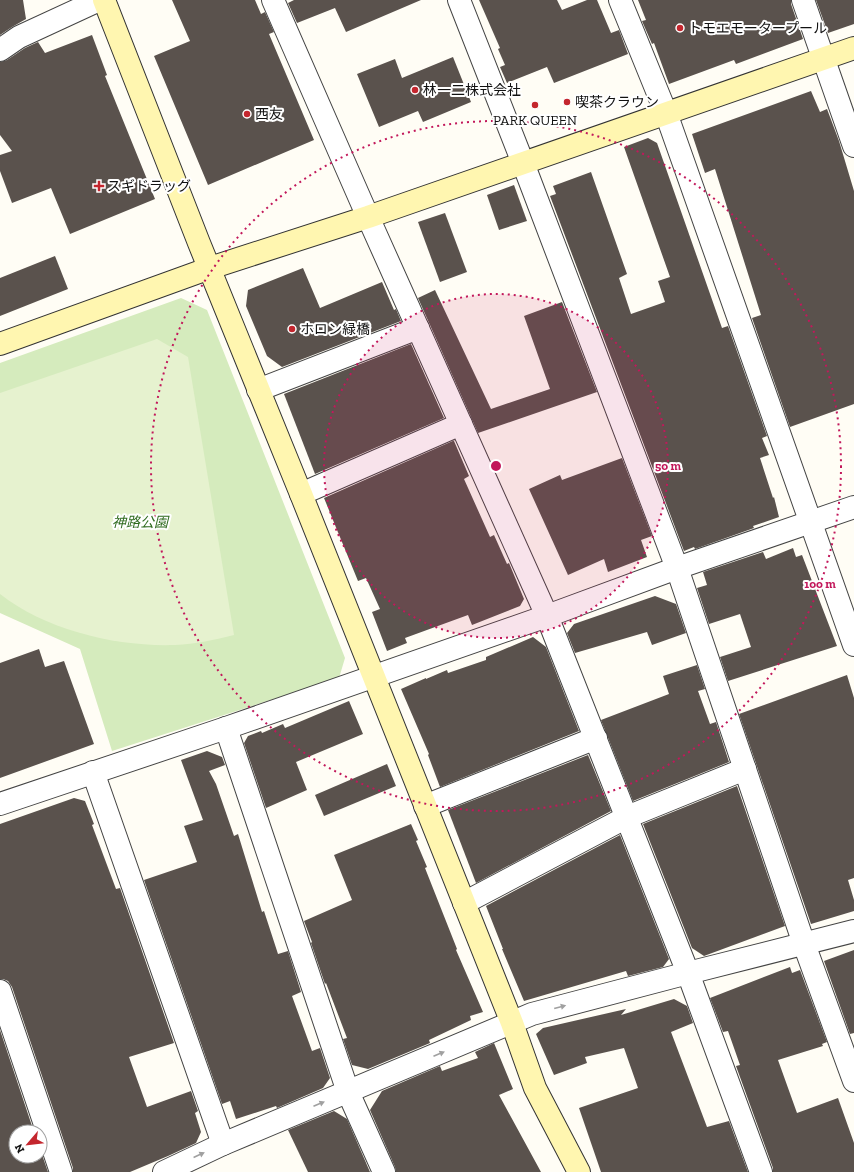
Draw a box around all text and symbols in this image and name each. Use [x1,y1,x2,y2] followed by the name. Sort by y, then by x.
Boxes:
[688,20,827,37] place label: トモエモータープール
[675,23,685,33] marker: トモエモータープール
[423,82,521,99] place label: 林一二株式会社
[410,85,420,95] marker: 林一二株式会社
[575,94,659,111] place label: 喫茶クラウン
[562,97,572,107] marker: 喫茶クラウン
[530,100,540,110] marker: PARK QUEEN
[255,106,283,123] place label: 西友
[242,109,252,119] marker: 西友
[493,112,577,129] place label: PARK QUEEN
[107,178,191,195] place label: スギドラッグ
[94,181,104,191] marker: スギドラッグ
[300,321,370,338] place label: ホロン緑橋
[287,324,297,334] marker: ホロン緑橋
[489,459,503,473] centre of rings
[655,459,681,473] text: 50 m
[112,514,170,531] park label: 神路公園
[804,577,836,591] text: 100 m
[554,1004,566,1010] one-way arrow
[433,1051,444,1057] one-way arrow
[313,1101,324,1107] one-way arrow
[8,1124,48,1164] north arrow
[12,1141,27,1155] text: N
[194,1152,205,1158] one-way arrow

